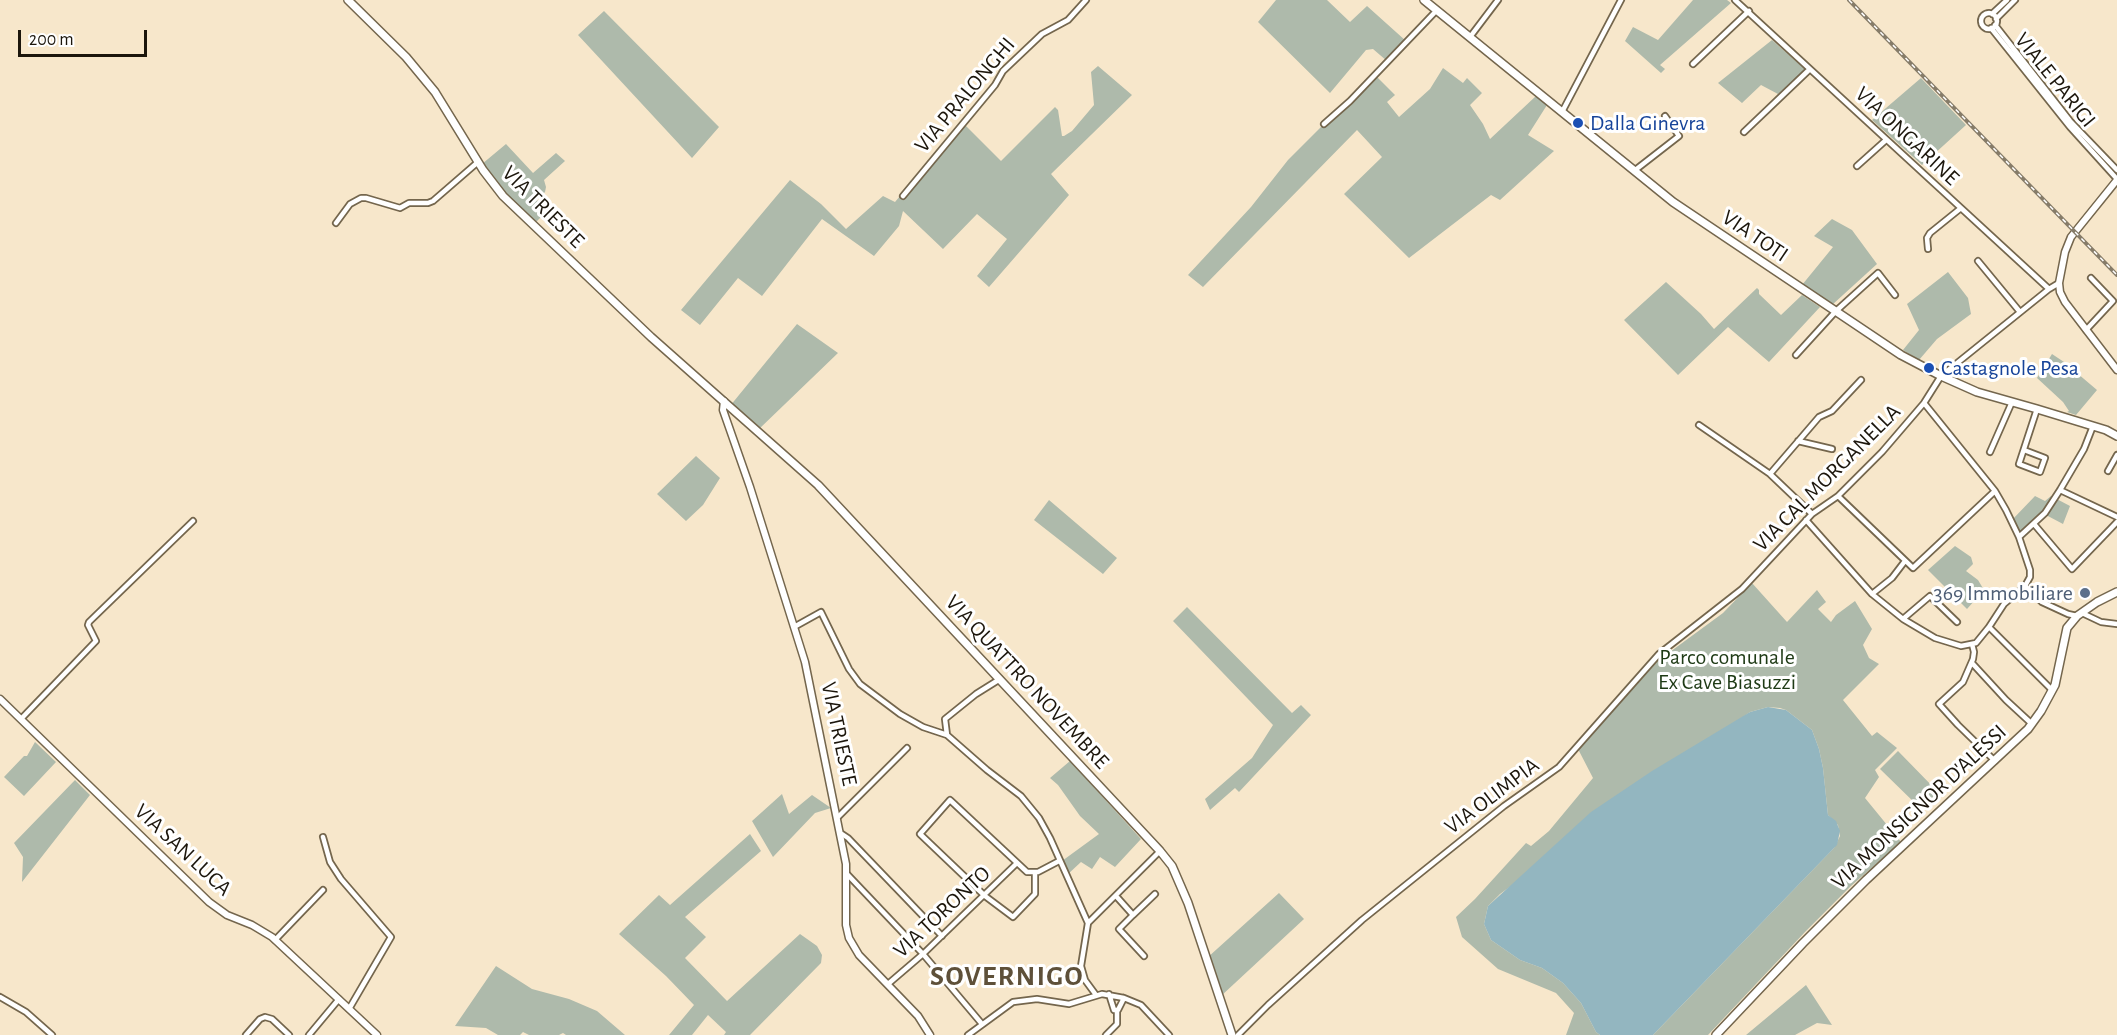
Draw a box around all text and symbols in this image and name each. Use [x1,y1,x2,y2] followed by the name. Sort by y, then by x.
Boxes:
[21,18,150,56] scale bar
[2009,27,2101,133] street label: VIALE PARIGI
[29,31,74,49] text: 200 m
[909,32,1021,158] street label: VIA PRALONGHI
[1849,81,1965,191] street label: VIA ONGARINE
[1590,110,1705,136] place label: Dalla Ginevra
[1571,116,1585,130] marker: Dalla Ginevra
[496,160,590,254] street label: VIA TRIESTE
[1717,204,1793,268] street label: VIA TOTI
[1941,355,2079,381] place label: Castagnole Pesa
[1922,361,1936,375] marker: Castagnole Pesa
[1748,399,1906,557] street label: VIA CAL MORGANELLA
[1934,580,2073,606] place label: 369 Immobiliare
[2078,586,2092,600] marker: 369 Immobiliare
[940,590,1114,774] street label: VIA QUATTRO NOVEMBRE
[1658,644,1796,696] park label: Parco comunale Ex Cave Biasuzzi
[815,680,863,788] street label: VIA TRIESTE
[1826,719,2012,895] street label: VIA MONSIGNOR D'ALESSI
[1440,752,1544,840] street label: VIA OLIMPIA
[129,798,237,902] street label: VIA SAN LUCA
[888,860,996,964] street label: VIA TORONTO
[930,960,1084,994] district label: SOVERNIGO

